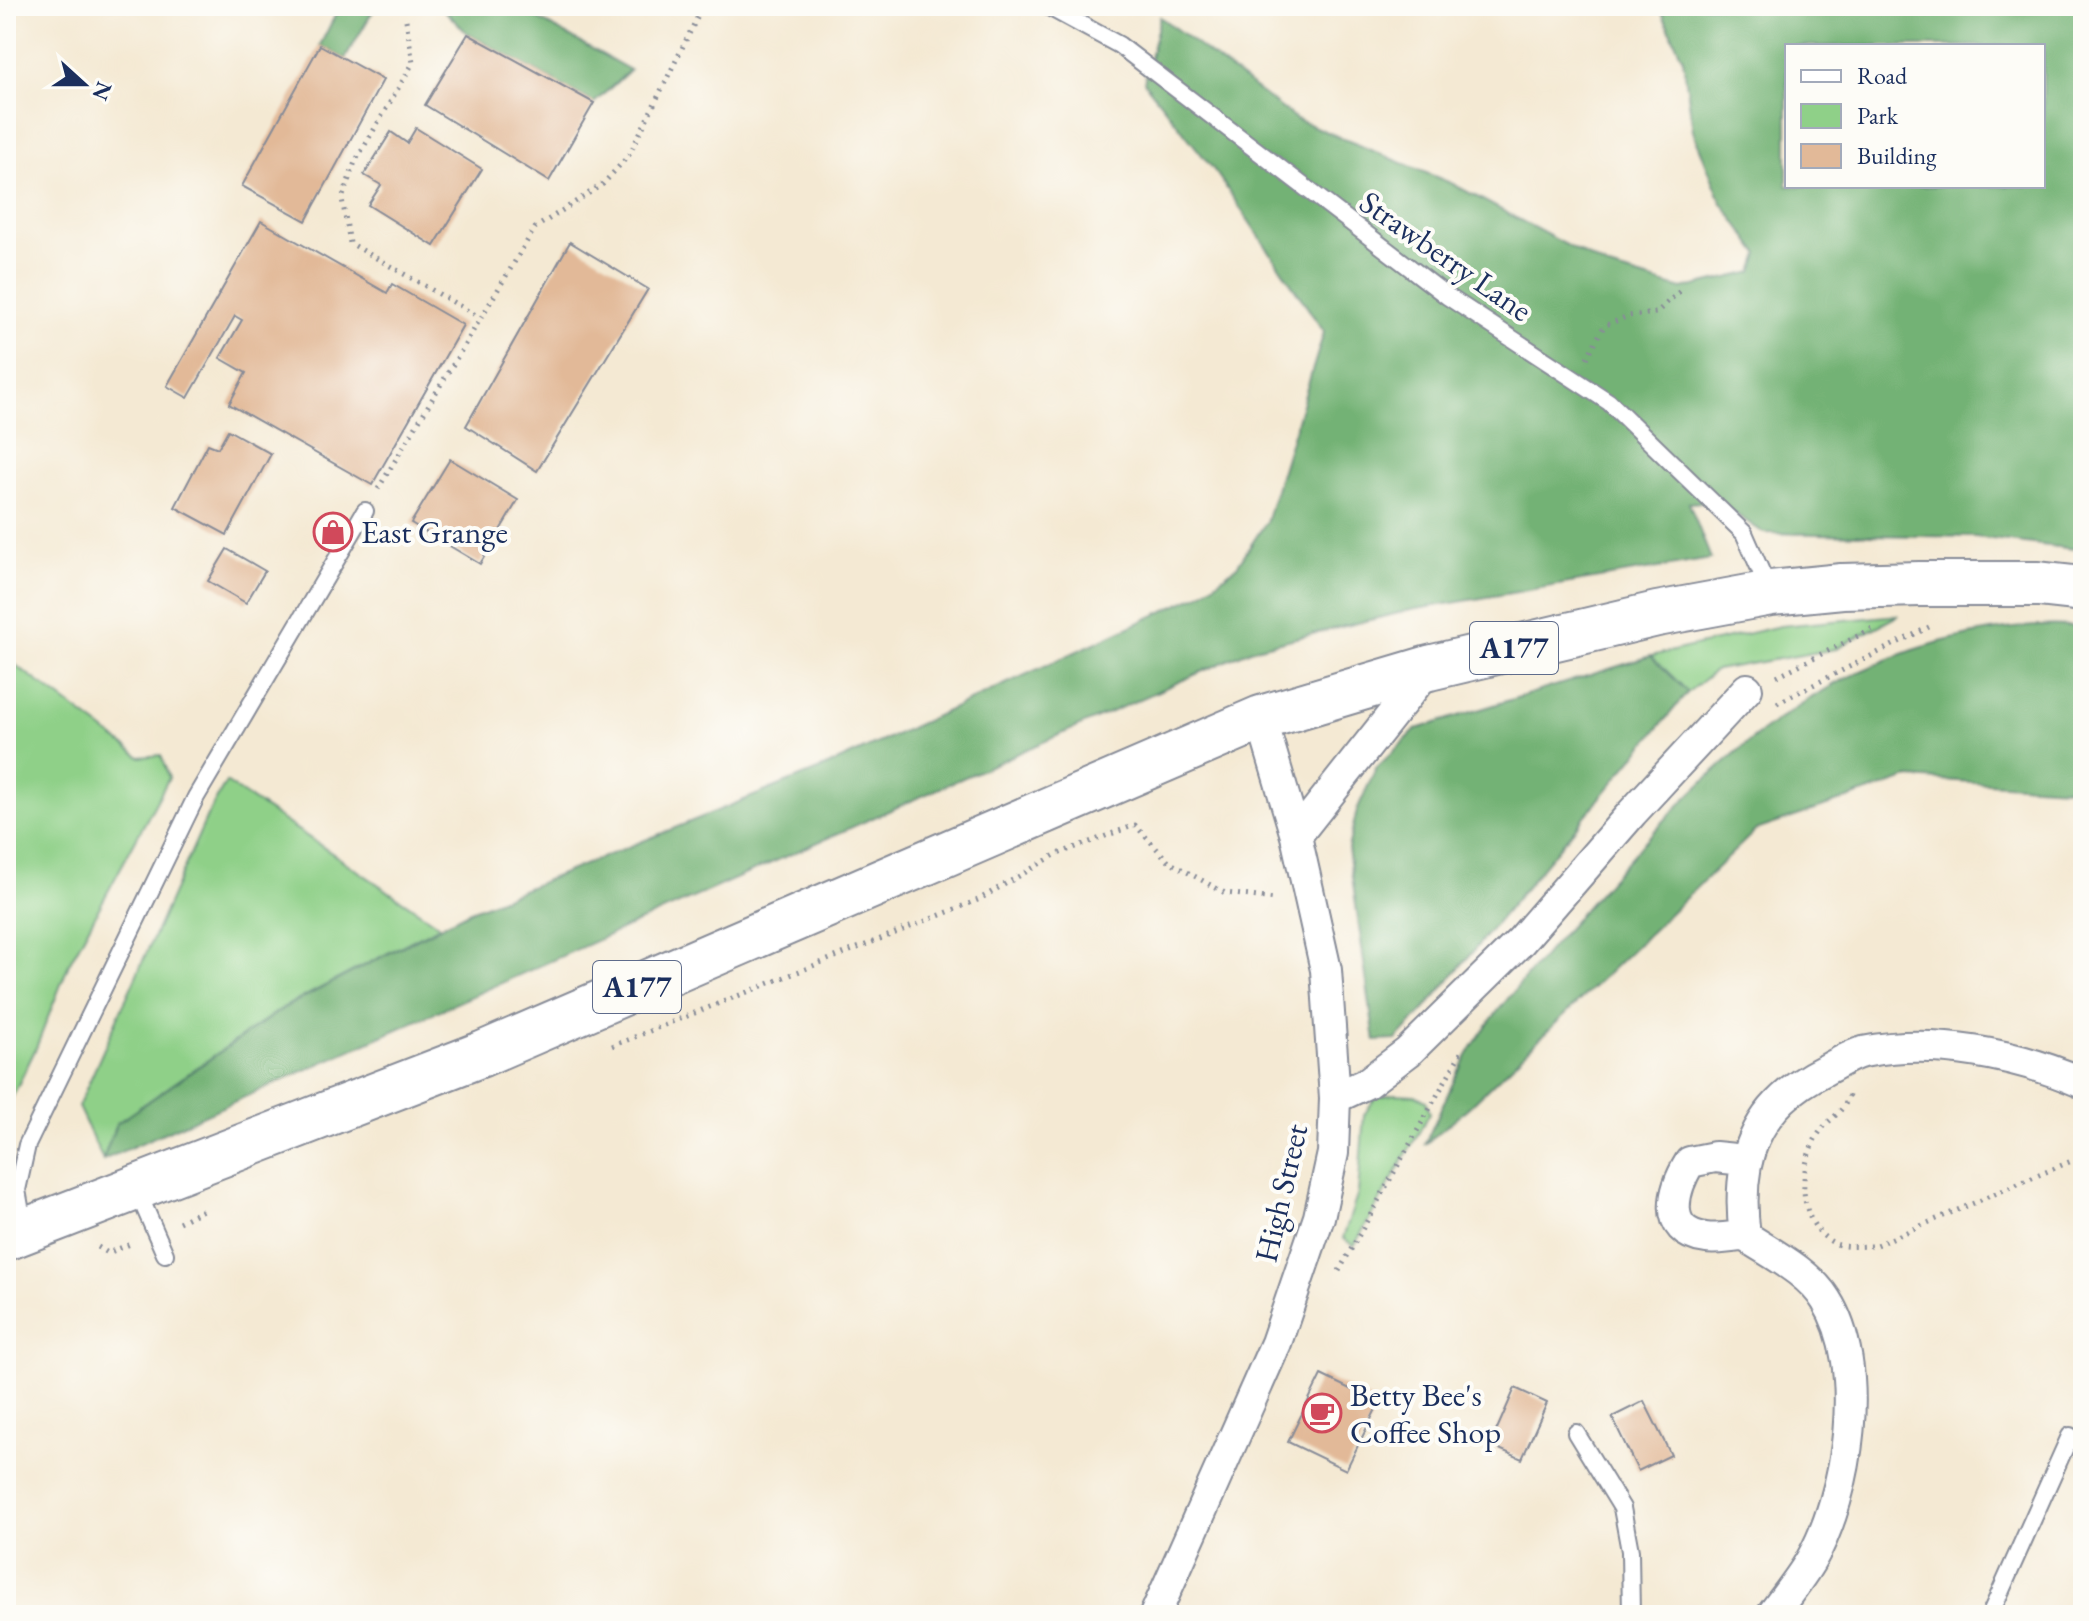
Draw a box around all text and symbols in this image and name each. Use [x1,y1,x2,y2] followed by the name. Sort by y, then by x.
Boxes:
[44,44,124,124] north arrow
[1785,44,2045,188] legend
[1857,60,1908,91] text: Road
[85,77,119,105] text: N
[1857,100,1899,131] text: Park
[1857,140,1937,171] text: Building
[1352,181,1540,331] street label: Strawberry Lane
[312,511,354,553] shop icon: East Grange
[361,511,508,553] place label: East Grange
[1470,622,1558,674] road number: A177
[593,961,681,1013] road number: A177
[1245,1120,1317,1266] street label: High Street
[1350,1374,1501,1453] place label: Betty Bee's Coffee Shop
[1301,1392,1343,1434] cafe icon: Betty Bee's Coffee Shop

